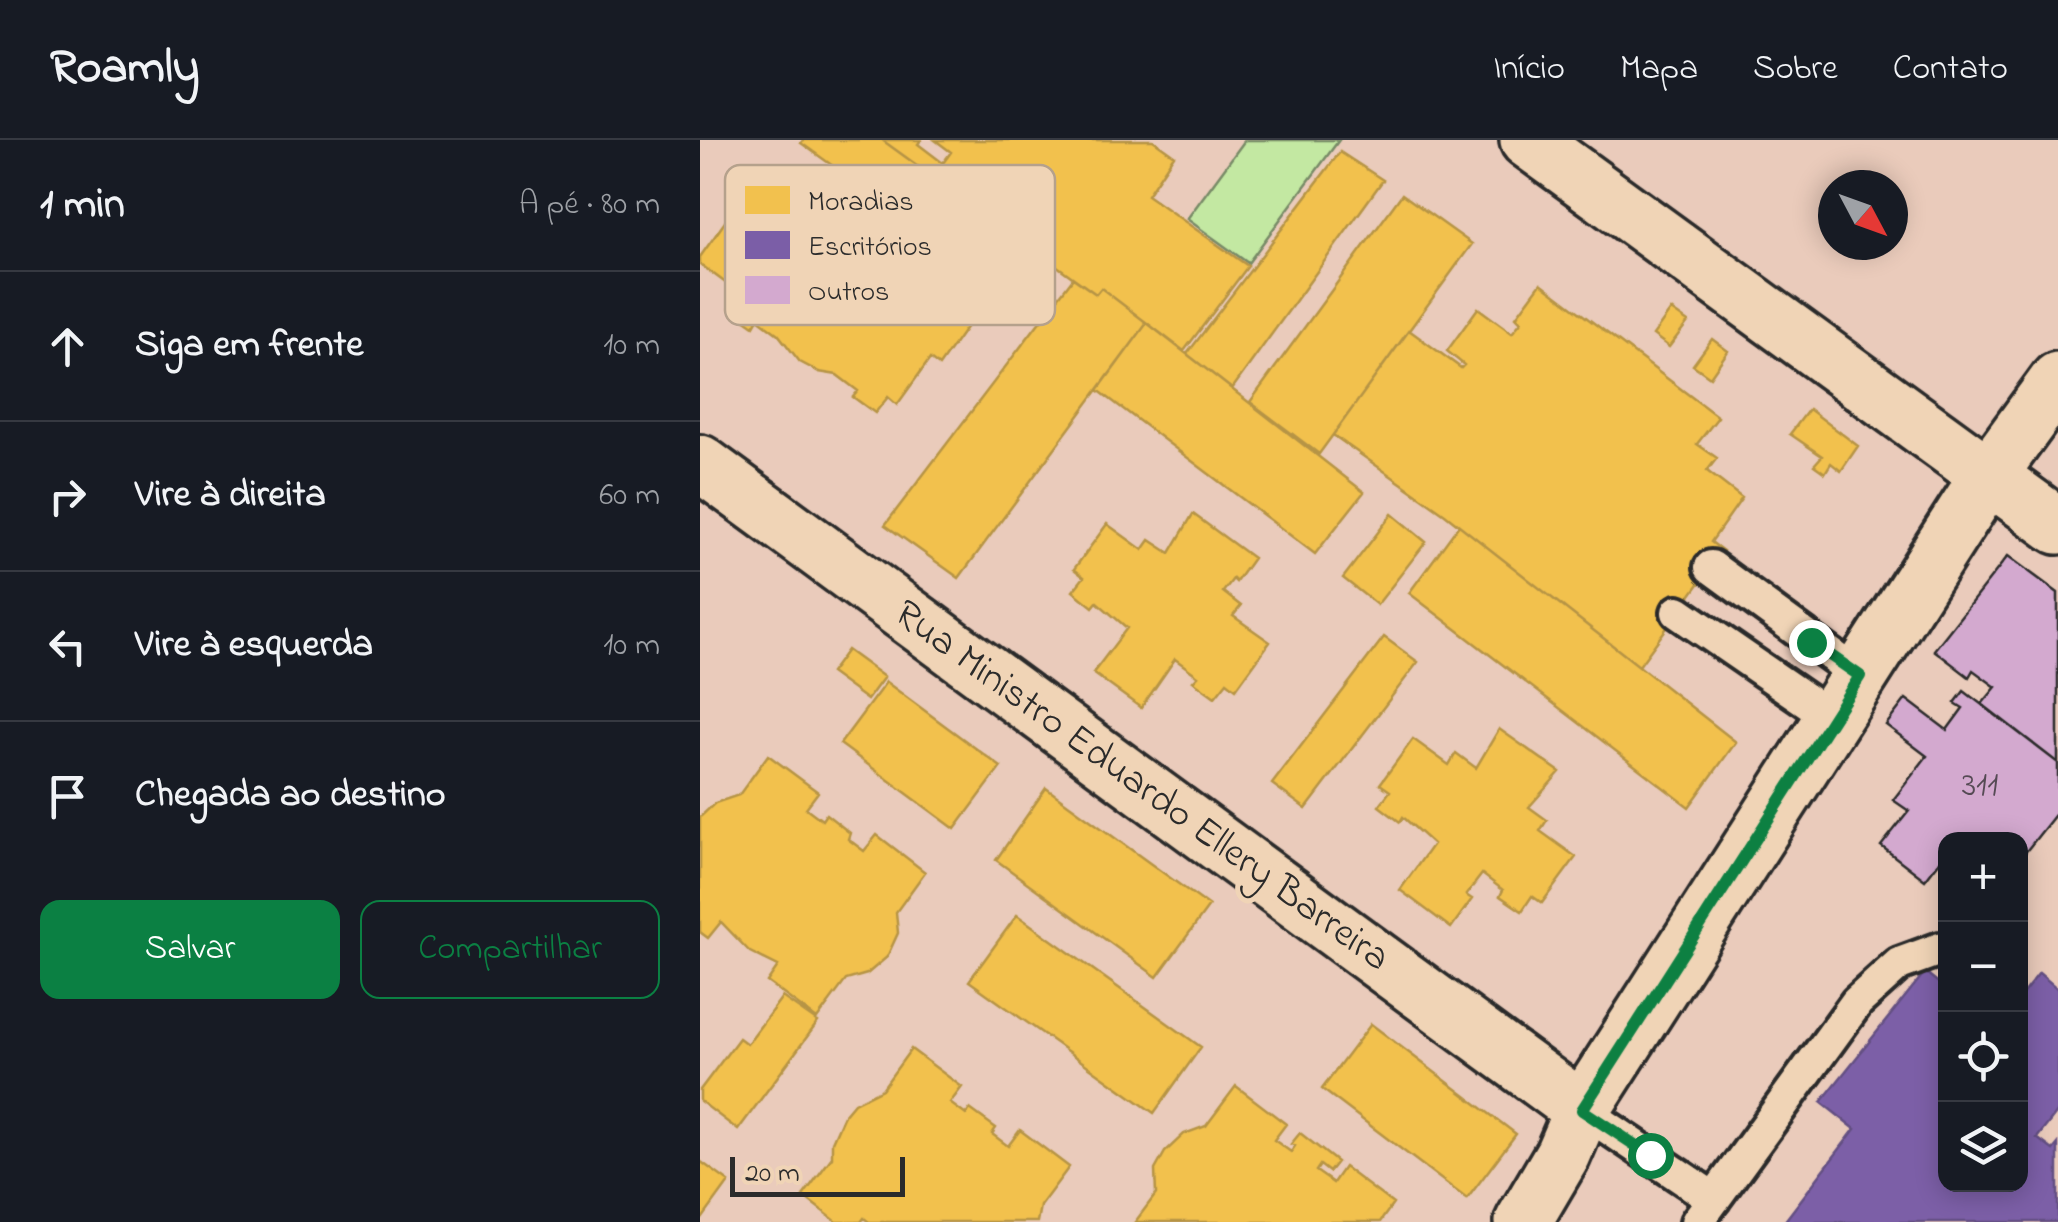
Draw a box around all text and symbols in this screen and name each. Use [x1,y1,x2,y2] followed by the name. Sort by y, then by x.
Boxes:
[50,34,199,104] text: Roamly
[1493,44,1565,95] text: Início
[1620,44,1698,95] text: Mapa
[1753,44,1838,95] text: Sobre
[1893,44,2008,95] text: Contato
[725,165,1055,325] legend
[1818,170,1908,260] north arrow
[40,175,125,236] text: 1 min
[519,182,660,229] text: A pé · 80 m
[808,183,914,224] text: Moradias
[808,228,932,269] text: Escritórios
[808,273,889,314] text: Outros
[135,318,363,374] text: Siga em frente
[40,319,95,374] icon: ahead
[603,323,660,370] text: 10 m
[135,468,326,524] text: Vire à direita
[40,469,95,524] icon: right
[599,473,660,520] text: 60 m
[880,586,1402,988] street label: Rua Ministro Eduardo Ellery Barreira
[135,618,373,674] text: Vire à esquerda
[40,619,95,674] icon: left
[1789,620,1835,666] route end
[603,623,660,670] text: 10 m
[1962,761,1998,812] house number: 311
[135,768,446,824] text: Chegada ao destino
[40,769,95,824] icon: arrive
[1938,832,2028,1192] map controls
[1938,832,2028,922] button: +
[40,900,340,999] button: Salvar
[360,900,660,999] button: Compartilhar
[1938,922,2028,1012] button: −
[1938,1012,2028,1102] button: locate
[1938,1102,2028,1192] button: layers
[1628,1133,1674,1179] route start
[730,1152,905,1196] scale bar
[745,1154,800,1195] text: 20 m

